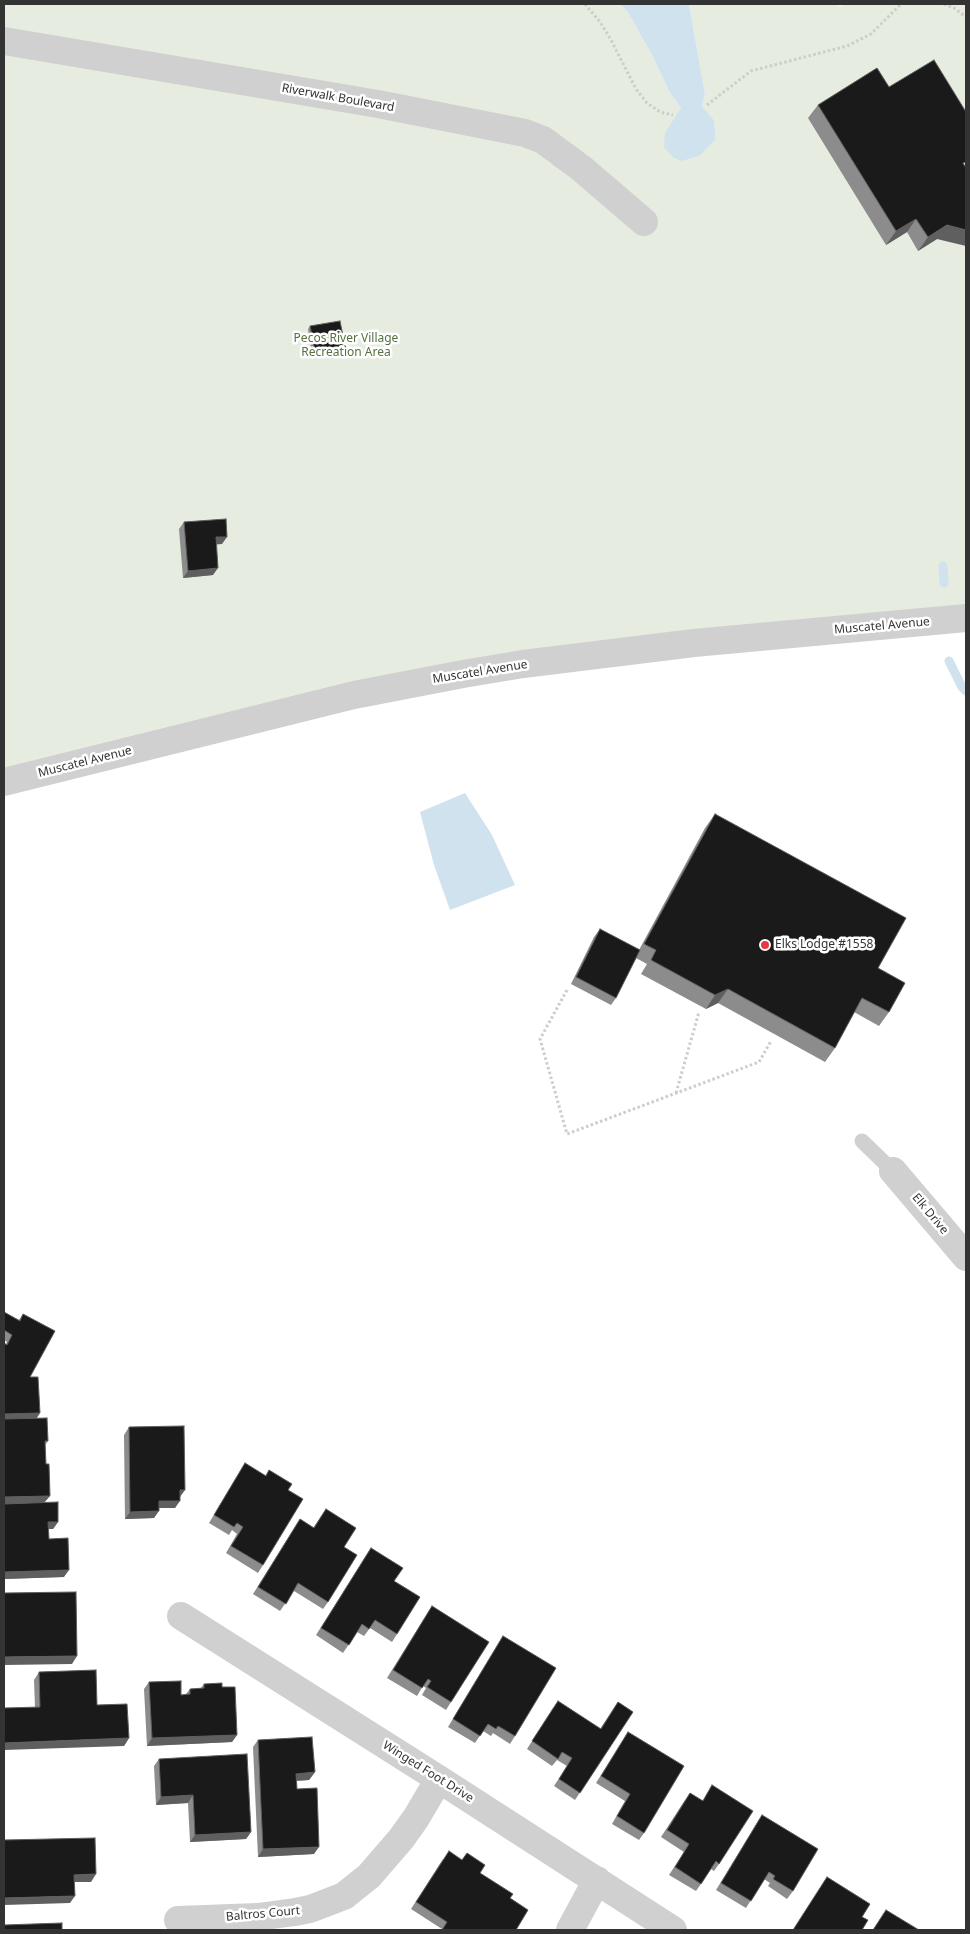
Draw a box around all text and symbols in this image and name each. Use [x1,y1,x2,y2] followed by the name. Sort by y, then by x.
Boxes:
[281,81,395,115] street label: Riverwalk Boulevard
[294,332,398,360] park label: Pecos River Village Recreation Area
[834,615,930,637] street label: Muscatel Avenue
[431,657,529,687] street label: Muscatel Avenue
[37,743,133,781] street label: Muscatel Avenue
[775,938,873,952] place label: Elks Lodge #1558
[759,939,771,951] marker: Elks Lodge #1558
[909,1191,951,1237] street label: Elk Drive
[380,1738,476,1806] street label: Winged Foot Drive
[225,1904,301,1924] street label: Baltros Court

